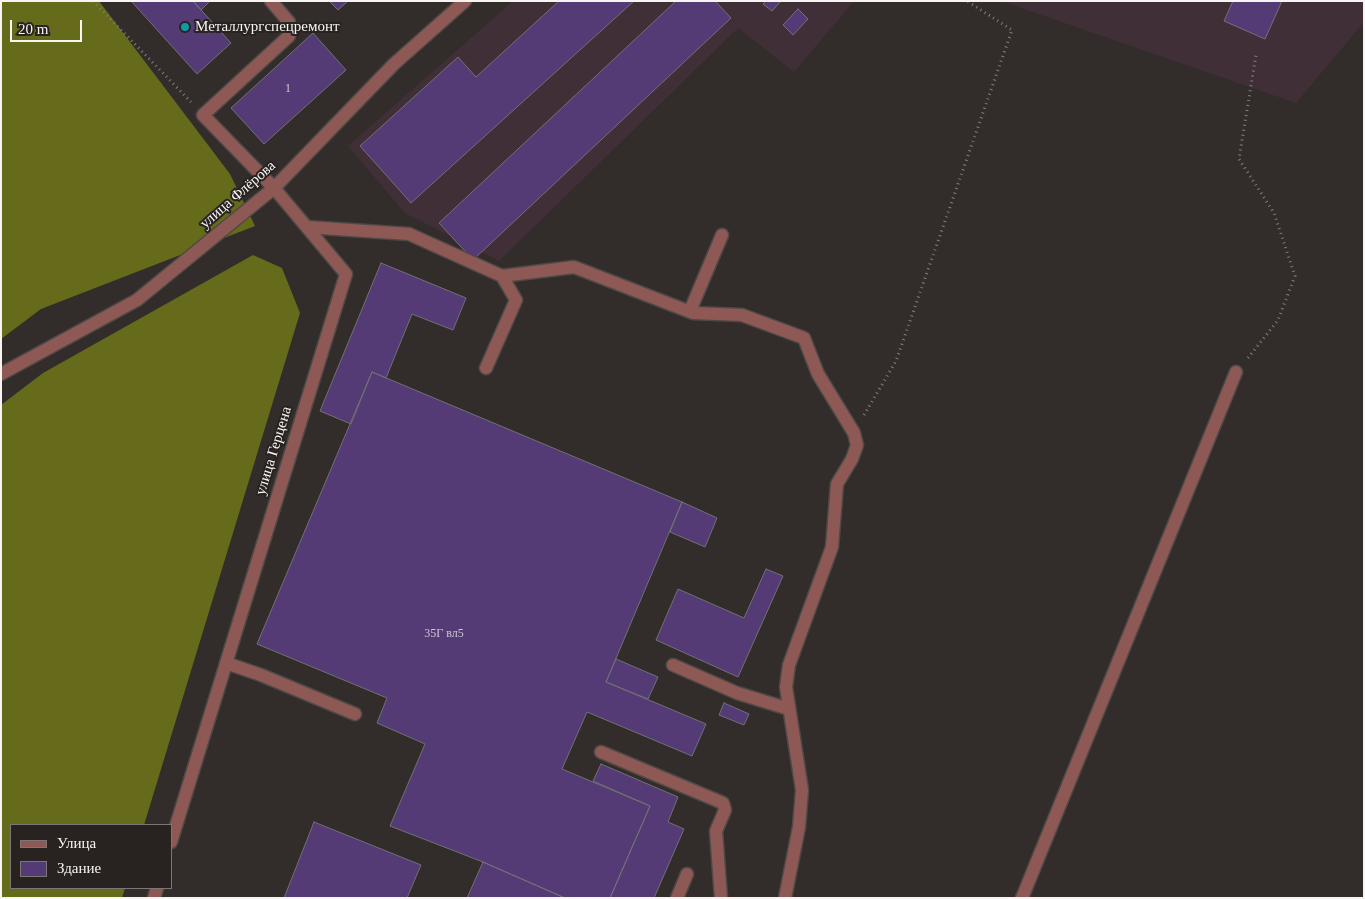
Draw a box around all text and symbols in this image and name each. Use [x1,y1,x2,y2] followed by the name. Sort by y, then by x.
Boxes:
[12,10,85,42] scale bar
[195,18,340,36] place label: Металлургспецремонт
[18,21,48,37] text: 20 m
[179,21,191,33] marker: Металлургспецремонт
[285,82,291,96] house number: 1
[196,157,280,233] street label: улица Флёрова
[252,404,296,498] street label: улица Герцена
[424,627,464,641] house number: 35Г вл5
[10,824,172,889] legend
[57,835,96,851] text: Улица
[57,860,101,876] text: Здание

